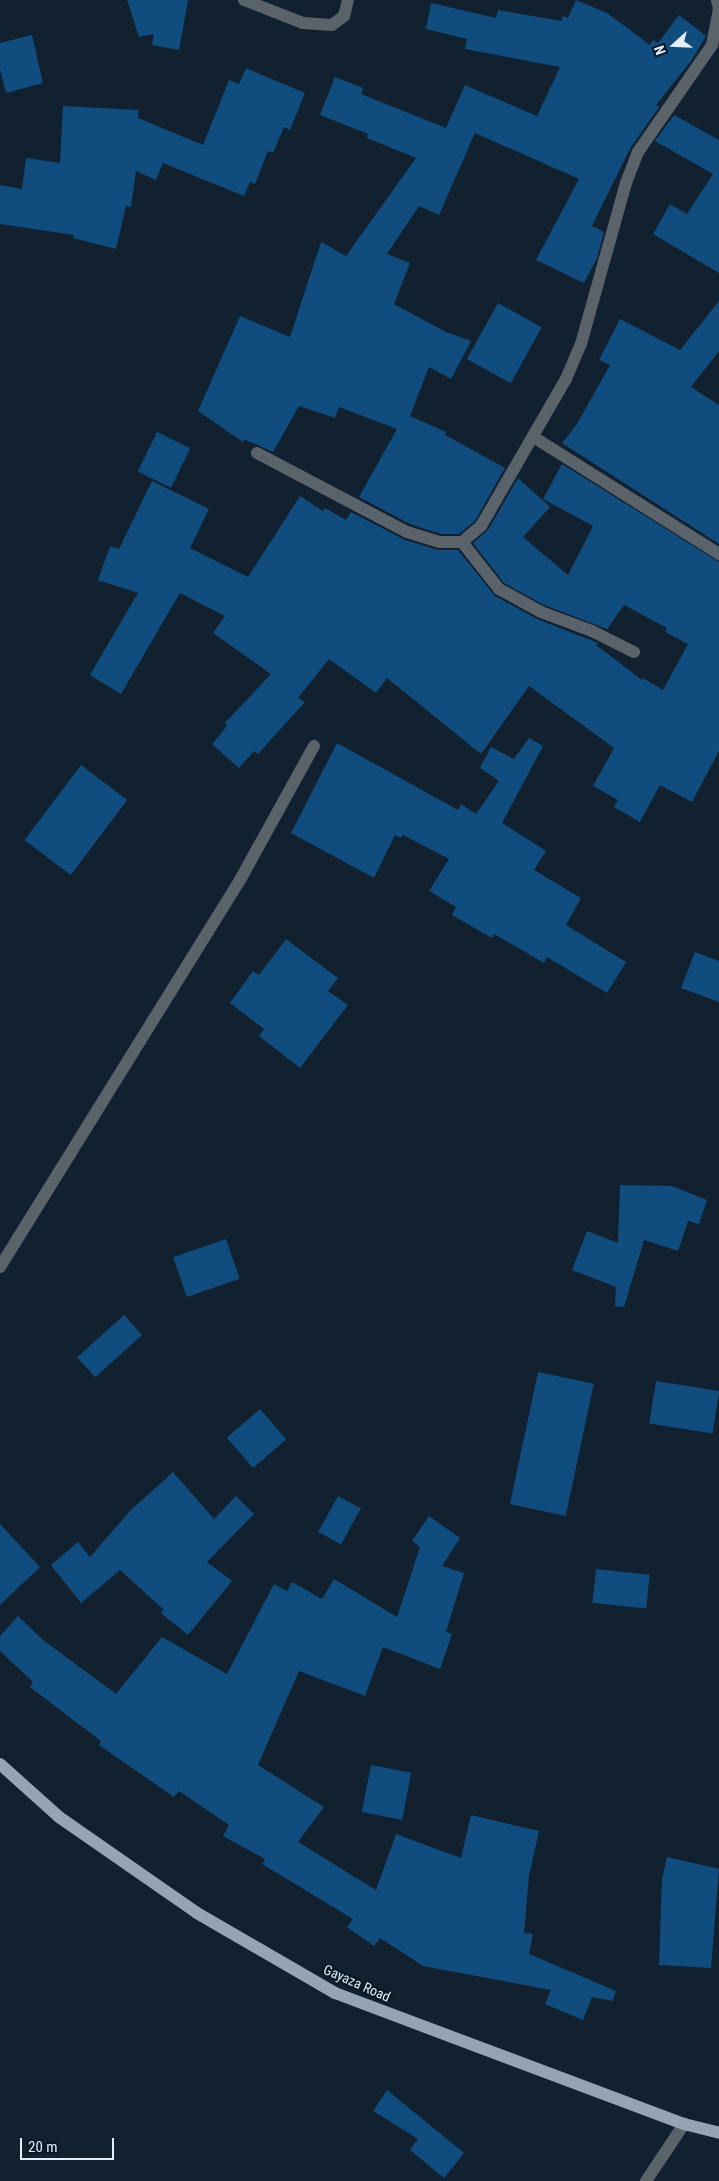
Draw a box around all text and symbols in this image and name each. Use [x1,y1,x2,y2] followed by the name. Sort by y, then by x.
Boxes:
[649,20,699,70] north arrow
[651,43,669,57] text: N
[321,1961,393,2005] street label: Gayaza Road
[22,2128,116,2160] scale bar
[28,2138,58,2156] text: 20 m

